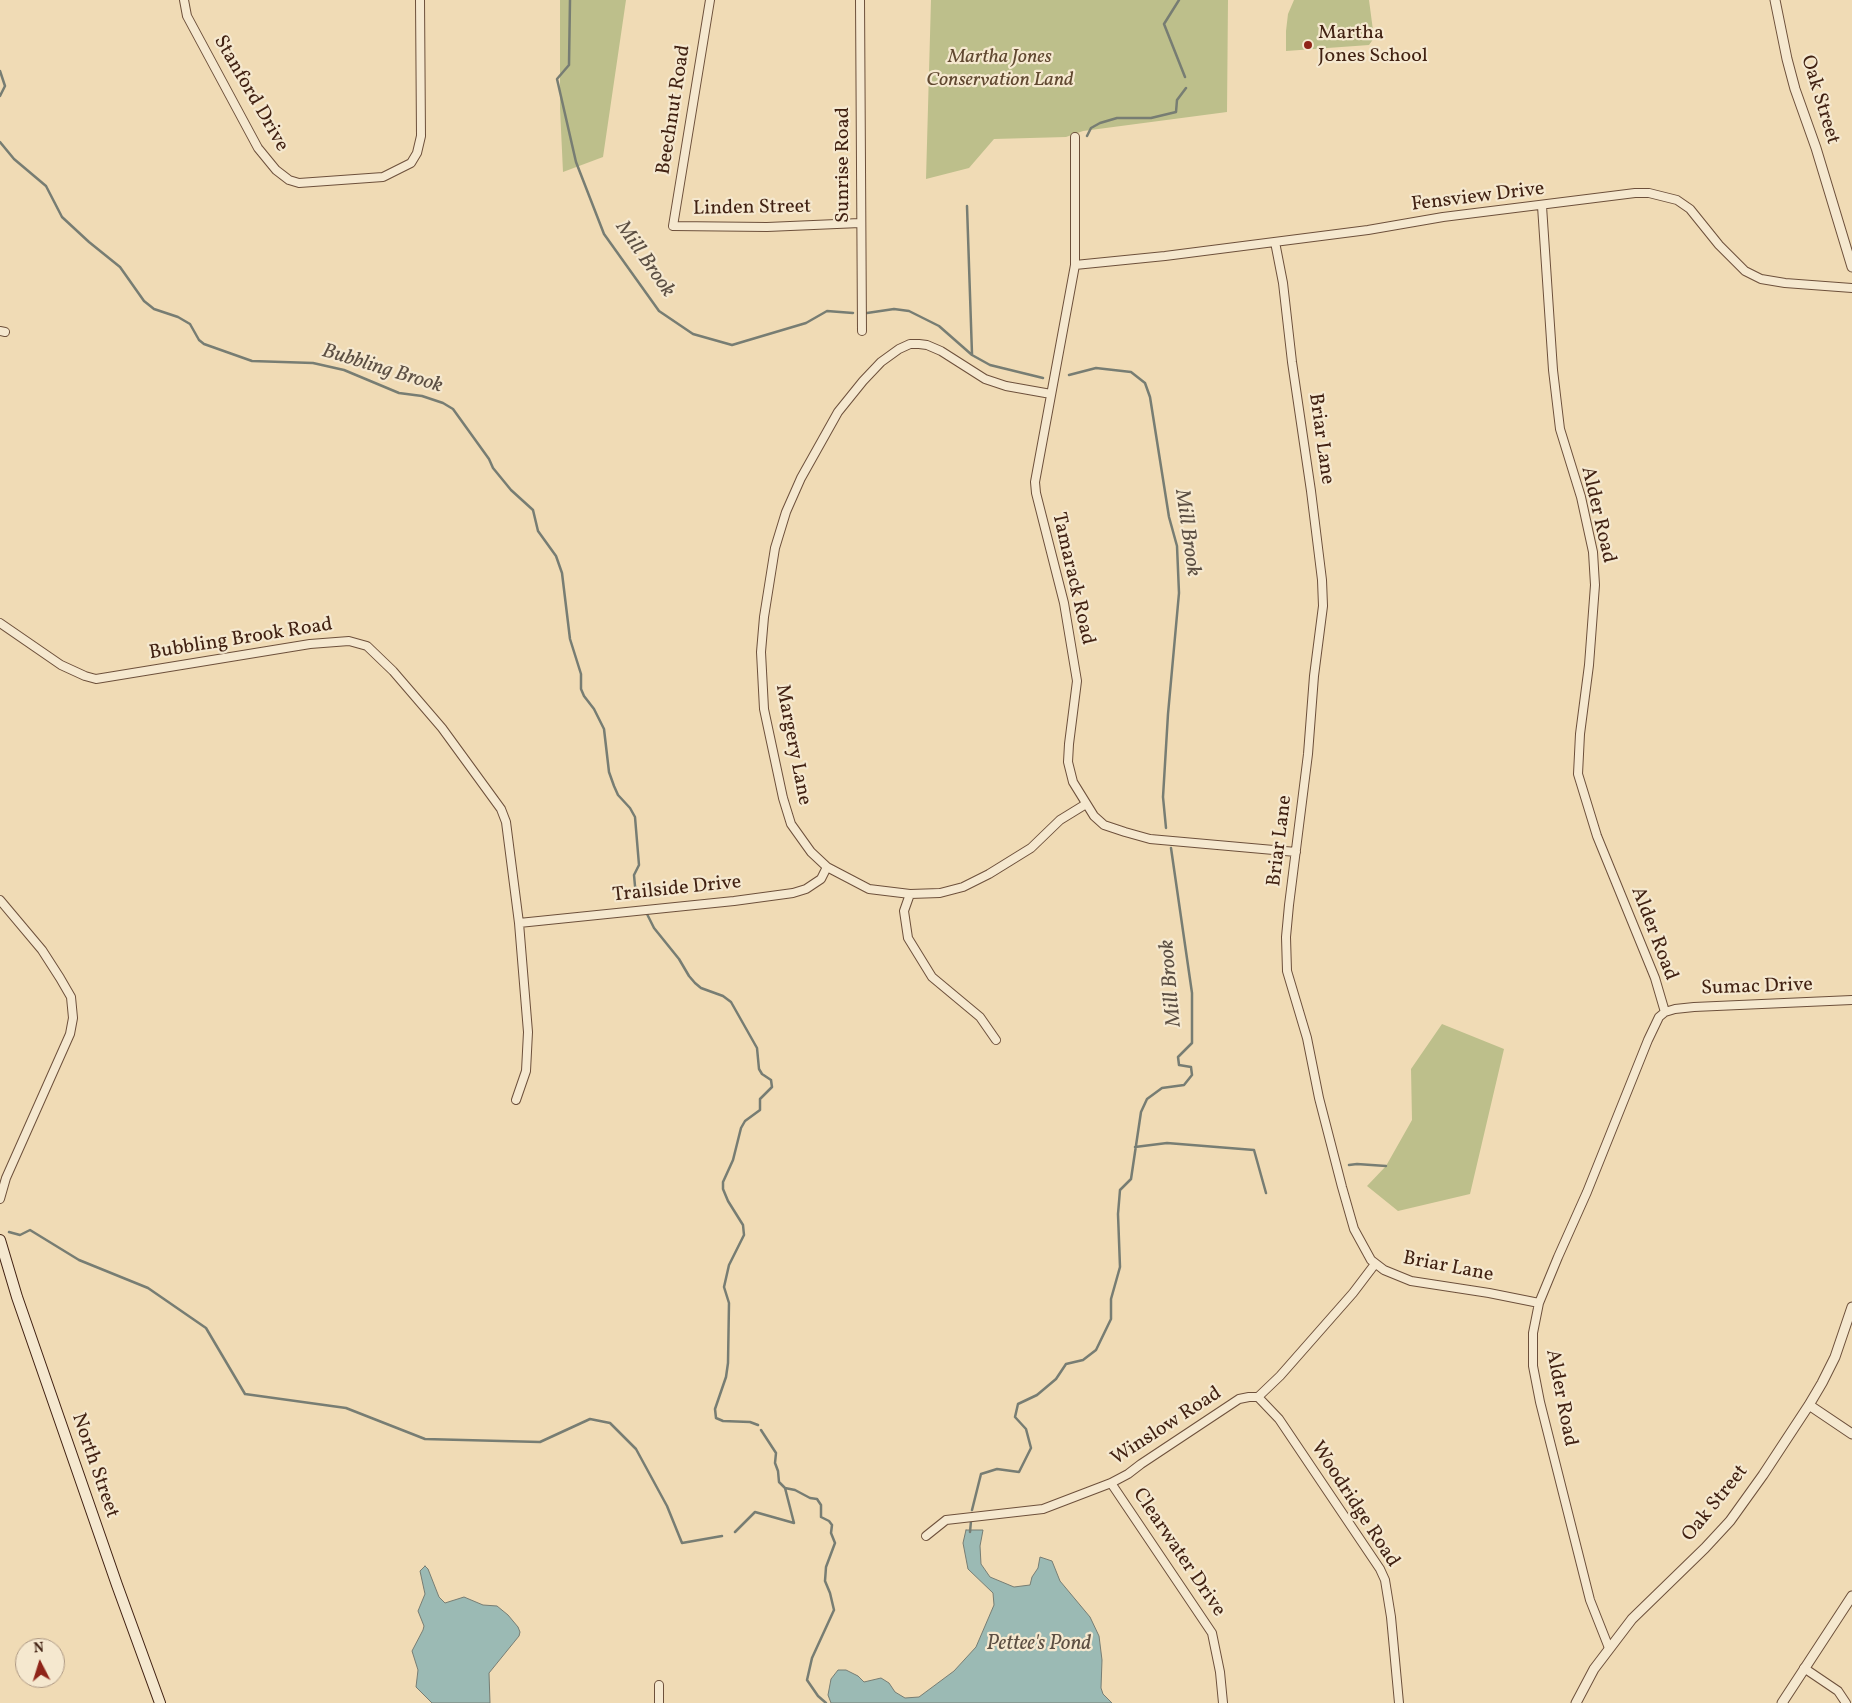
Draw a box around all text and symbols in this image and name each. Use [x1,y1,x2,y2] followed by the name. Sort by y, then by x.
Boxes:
[1318,22,1428,69] place label: Martha Jones School
[207,32,293,156] street label: Stanford Drive
[1302,39,1314,51] marker: Martha Jones School
[653,43,697,177] street label: Beechnut Road
[926,46,1074,93] park label: Martha Jones Conservation Land
[1794,53,1844,147] street label: Oak Street
[832,107,856,223] street label: Sunrise Road
[1410,178,1546,218] street label: Fensview Drive
[693,196,811,222] street label: Linden Street
[609,217,679,303] water label: Mill Brook
[319,340,445,400] water label: Bubbling Brook
[1302,392,1338,486] street label: Briar Lane
[1574,464,1620,566] street label: Alder Road
[1167,488,1205,578] water label: Mill Brook
[1045,511,1099,647] street label: Tamarack Road
[148,614,334,666] street label: Bubbling Brook Road
[769,683,815,807] street label: Margery Lane
[1263,794,1299,888] street label: Briar Lane
[611,871,743,909] street label: Trailside Drive
[1624,884,1682,984] street label: Alder Road
[1156,938,1188,1028] water label: Mill Brook
[1701,974,1813,1002] street label: Sumac Drive
[1401,1247,1495,1289] street label: Briar Lane
[1539,1347,1581,1449] street label: Alder Road
[1107,1382,1227,1472] street label: Winslow Road
[65,1410,123,1522] street label: North Street
[1304,1437,1404,1573] street label: Woodridge Road
[1678,1461,1754,1547] street label: Oak Street
[1126,1484,1230,1622] street label: Clearwater Drive
[987,1632,1091,1658] water label: Pettee's Pond
[15,1638,65,1688] north arrow
[33,1639,45,1658] text: N

